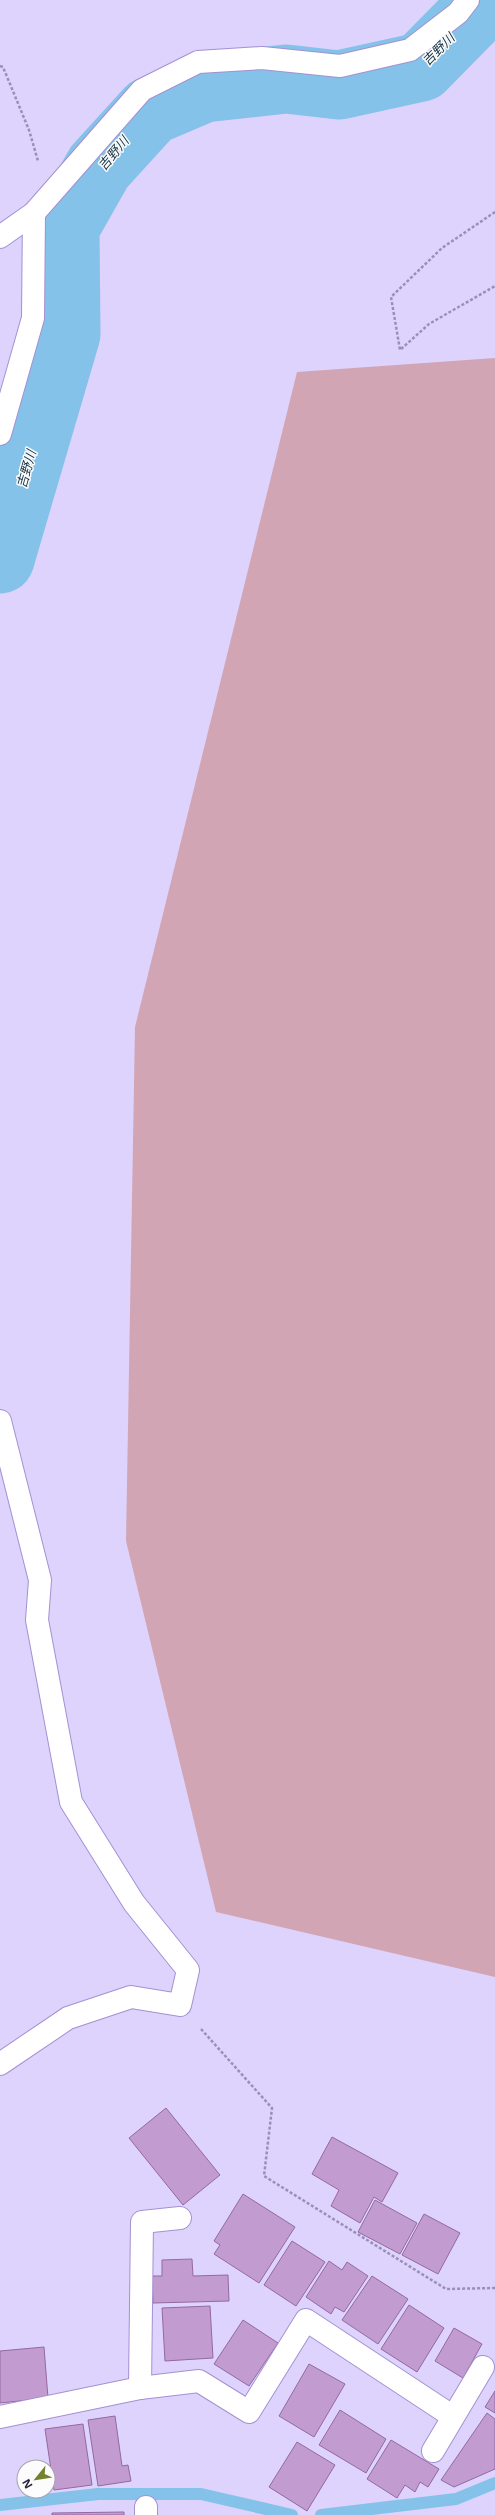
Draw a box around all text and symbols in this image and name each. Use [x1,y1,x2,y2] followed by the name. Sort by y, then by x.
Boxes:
[418,27,460,69] water label: 吉野川
[94,131,134,174] water label: 吉野川
[12,446,41,490] water label: 吉野川
[16,2459,56,2499] north arrow
[18,2477,36,2492] text: N

